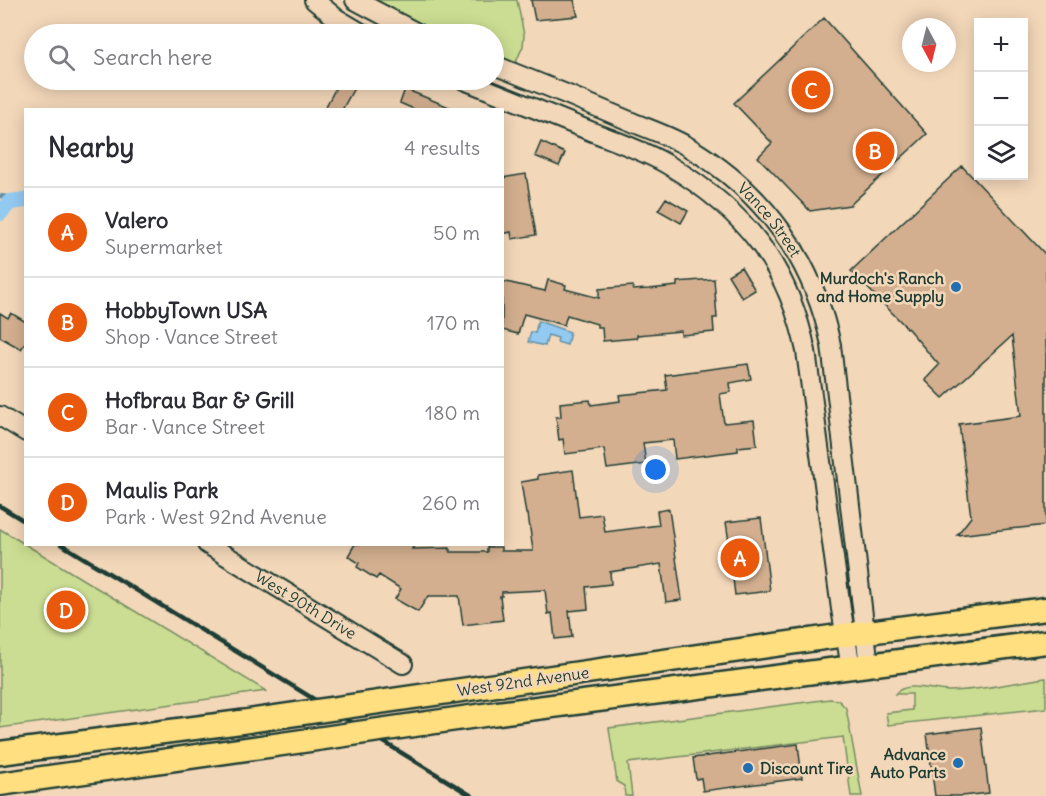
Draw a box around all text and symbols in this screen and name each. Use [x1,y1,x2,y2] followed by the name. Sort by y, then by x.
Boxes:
[902,18,956,72] north arrow
[974,18,1028,180] map controls
[974,18,1028,72] button: +
[24,24,504,90] search box
[45,41,78,74] icon: search
[93,43,212,71] text: Search here
[792,68,830,112] pin: C
[974,72,1028,126] button: −
[974,126,1028,180] button: layers
[856,128,894,174] pin: B
[48,131,134,164] text: Nearby
[404,135,480,160] text: 4 results
[734,178,806,261] street label: Vance Street
[105,206,168,234] text: Valero
[61,220,74,245] text: A
[433,220,480,245] text: 50 m
[105,234,223,259] text: Supermarket
[816,268,944,307] place label: Murdoch's Ranch and Home Supply
[949,280,963,294] marker: Murdoch's Ranch and Home Supply
[105,296,267,324] text: HobbyTown USA
[61,310,74,335] text: B
[427,310,480,335] text: 170 m
[105,324,278,349] text: Shop · Vance Street
[105,386,295,414] text: Hofbrau Bar & Grill
[61,400,74,425] text: C
[425,400,480,425] text: 180 m
[105,414,265,439] text: Bar · Vance Street
[641,455,670,484] your location
[105,476,219,504] text: Maulis Park
[60,490,75,515] text: D
[422,490,480,515] text: 260 m
[105,504,327,529] text: Park · West 92nd Avenue
[720,536,760,580] pin: A
[252,566,360,643] street label: West 90th Drive
[46,588,86,632] pin: D
[456,662,590,700] street label: West 92nd Avenue
[871,744,946,782] place label: Advance Auto Parts
[951,756,965,770] marker: Advance Auto Parts
[760,758,854,778] place label: Discount Tire
[741,761,755,775] marker: Discount Tire

